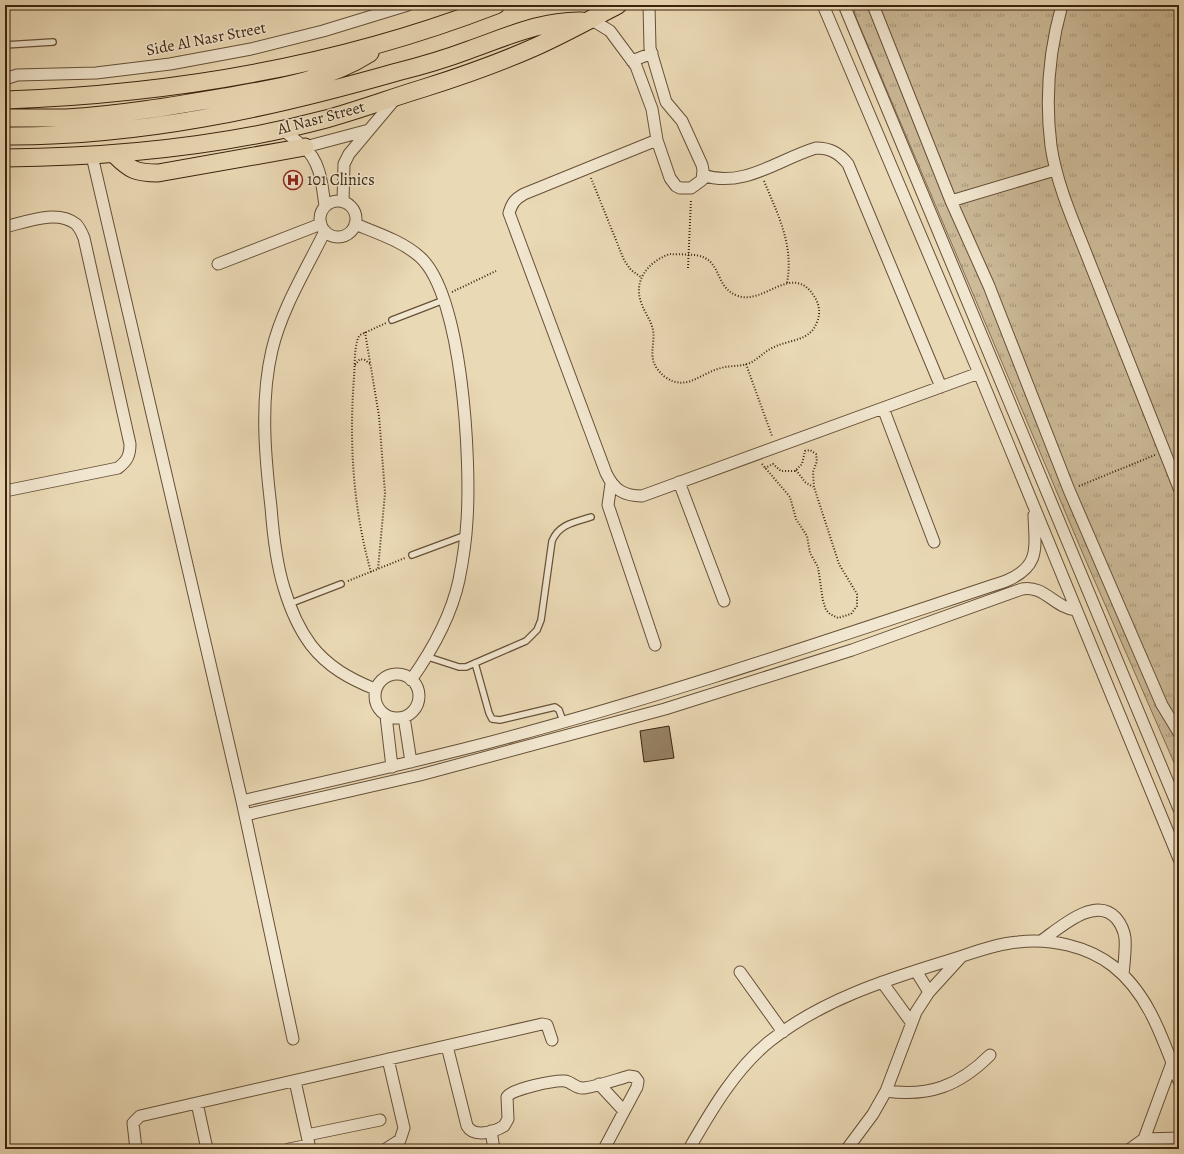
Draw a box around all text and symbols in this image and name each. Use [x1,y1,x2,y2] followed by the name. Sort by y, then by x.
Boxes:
[144,17,268,61] street label: Side Al Nasr Street
[274,96,367,141] street label: Al Nasr Street
[282,169,304,191] hospital icon: 101 Clinics
[307,169,375,191] place label: 101 Clinics

